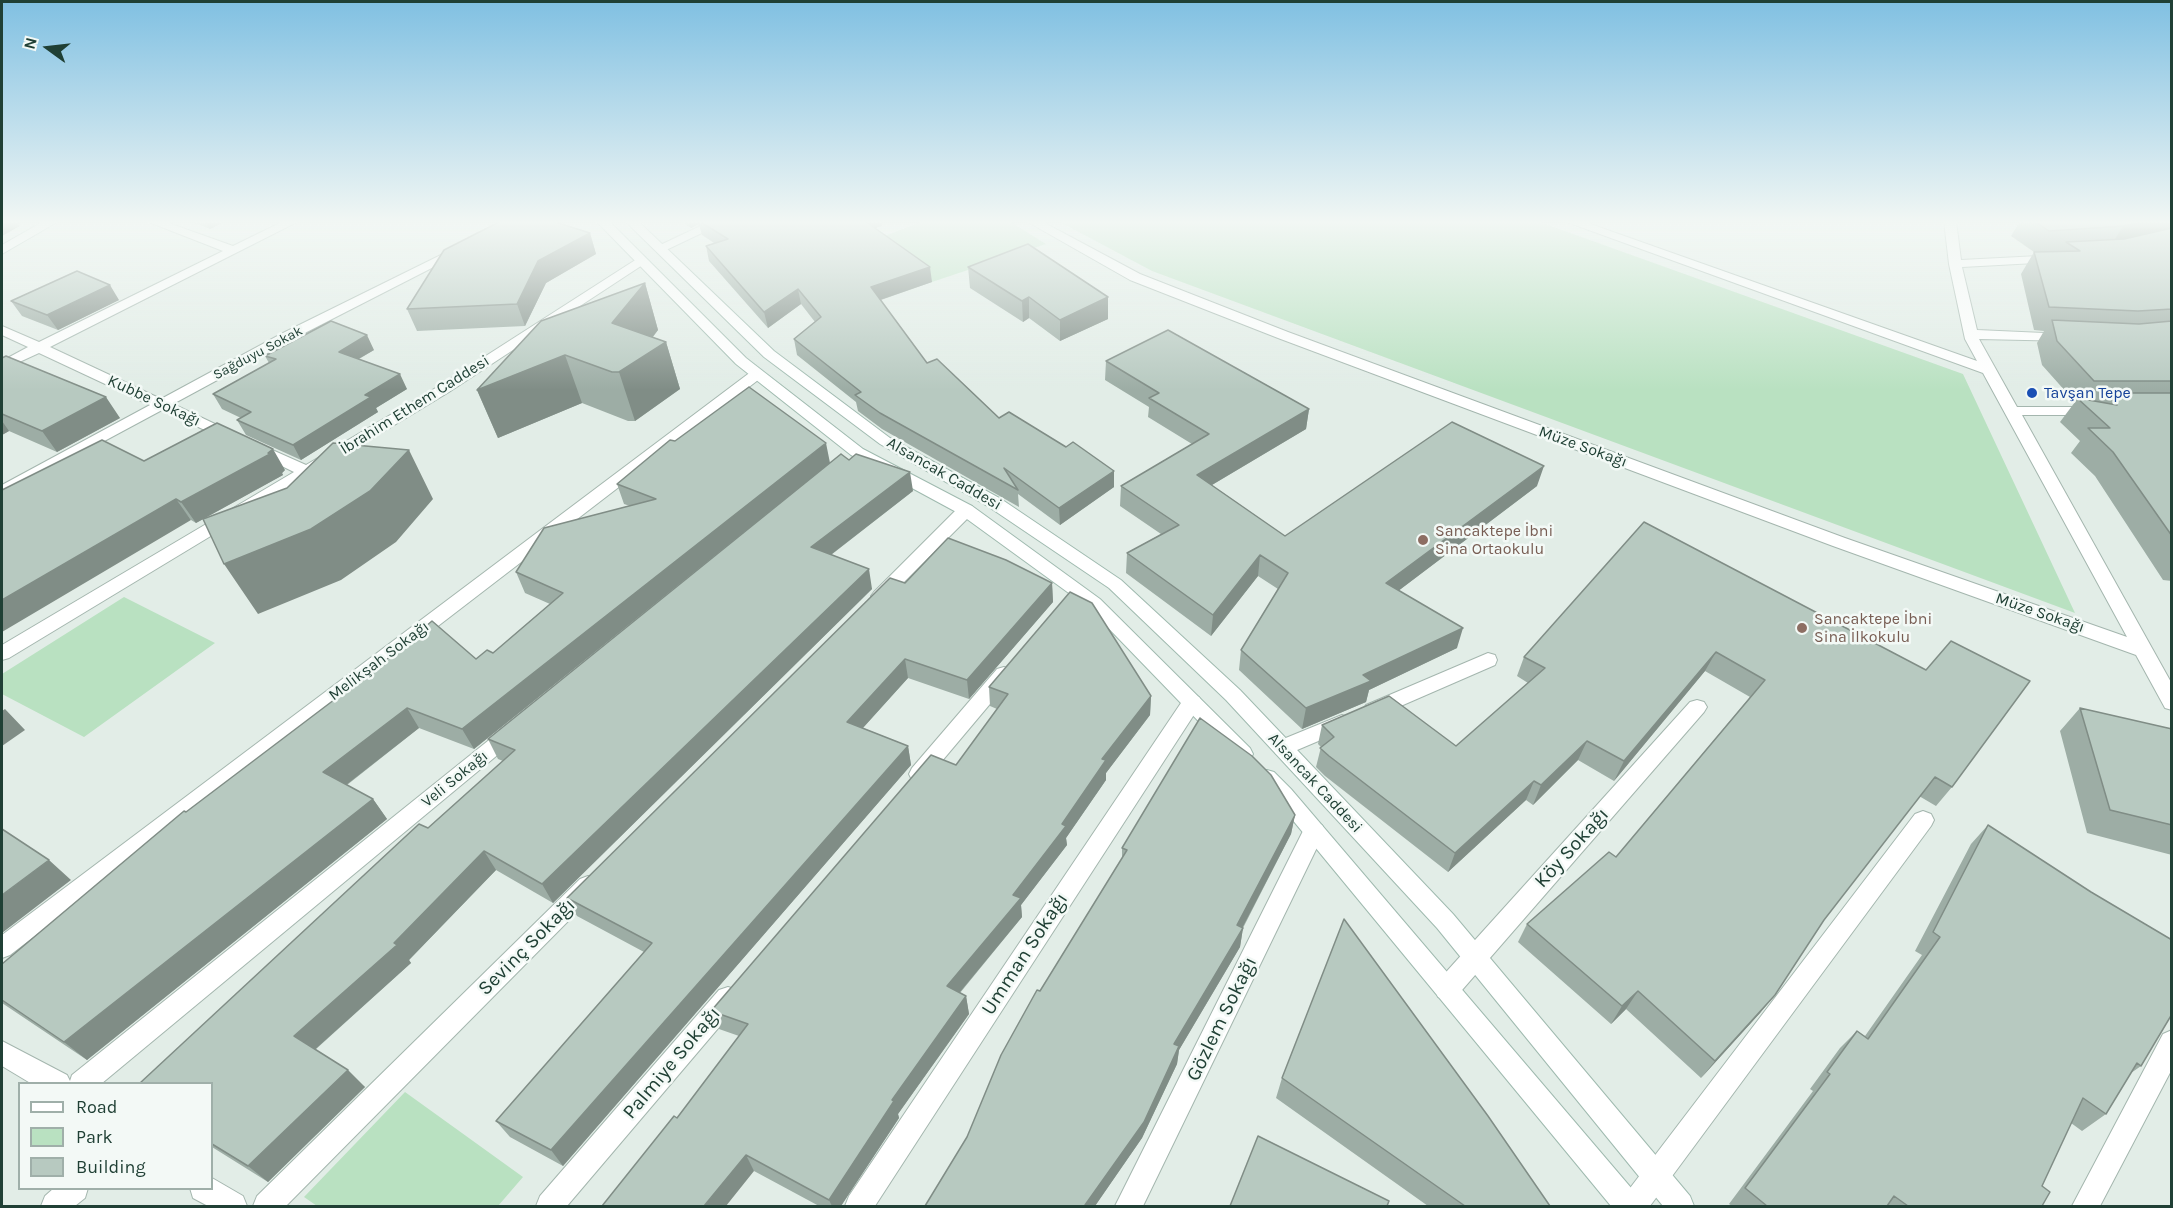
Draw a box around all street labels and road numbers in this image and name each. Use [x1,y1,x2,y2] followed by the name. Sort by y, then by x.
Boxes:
[210,322,306,384] street label: Sağduyu Sokak
[337,351,493,459] street label: İbrahim Ethem Caddesi
[104,371,204,431] street label: Kubbe Sokağı
[1536,422,1630,472] street label: Müze Sokağı
[883,433,1005,515] street label: Alsancak Caddesi
[1993,589,2087,637] street label: Müze Sokağı
[325,617,433,705] street label: Melikşah Sokağı
[1264,729,1366,837] street label: Alsancak Caddesi
[418,746,492,812] street label: Veli Sokağı
[1530,803,1614,893] street label: Köy Sokağı
[977,888,1073,1020] street label: Umman Sokağı
[473,893,581,1001] street label: Sevinç Sokağı
[1182,953,1262,1085] street label: Gözlem Sokağı
[618,1002,726,1124] street label: Palmiye Sokağı

